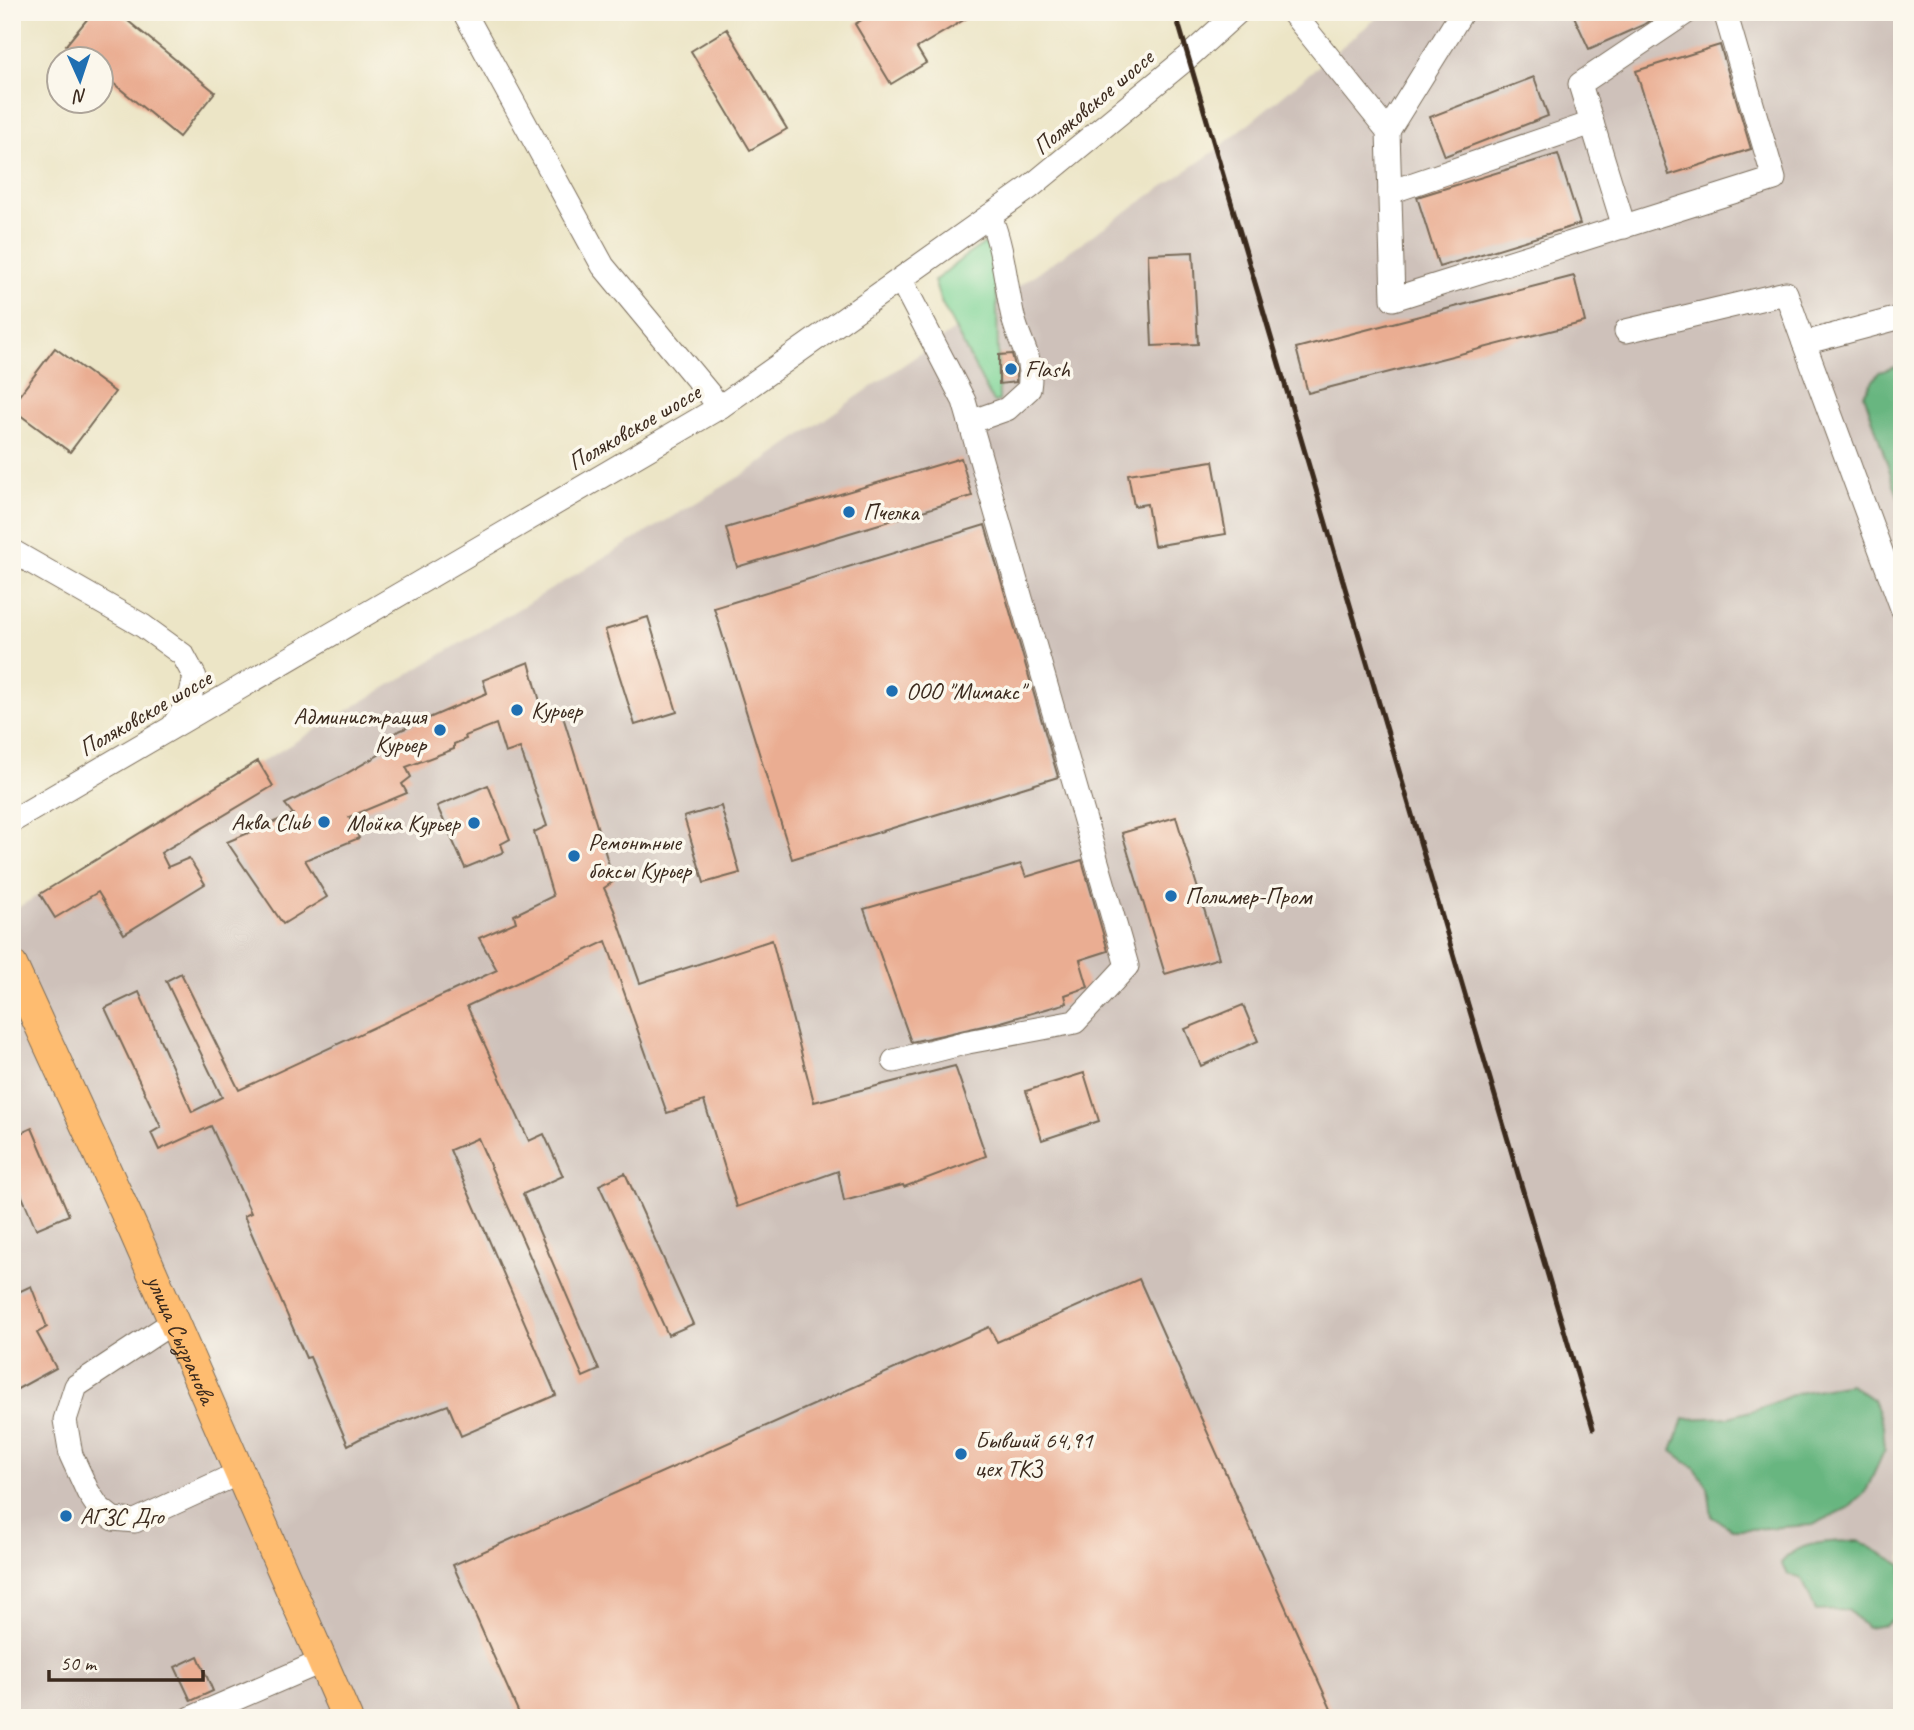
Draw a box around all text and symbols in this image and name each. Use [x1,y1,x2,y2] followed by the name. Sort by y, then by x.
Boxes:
[1026,41,1161,161] street label: Поляковское шоссе
[46,46,116,116] north arrow
[71,84,87,108] text: N
[1025,354,1071,384] place label: Flash
[1003,361,1019,377] marker: Flash
[562,376,708,477] street label: Поляковское шоссе
[863,497,920,527] place label: Пчелка
[841,504,857,520] marker: Пчелка
[73,662,219,763] street label: Поляковское шоссе
[906,676,1030,706] place label: ООО "Мимакс"
[884,683,900,699] marker: ООО "Мимакс"
[531,695,584,725] place label: Курьер
[294,701,428,759] place label: Администрация Курьер
[509,702,525,718] marker: Курьер
[432,722,448,738] marker: Администрация Курьер
[231,807,312,837] place label: Аква Club
[347,808,461,838] place label: Мойка Курьер
[316,814,332,830] marker: Аква Club
[466,815,482,831] marker: Мойка Курьер
[588,827,693,885] place label: Ремонтные боксы Курьер
[566,848,582,864] marker: Ремонтные боксы Курьер
[1185,881,1313,911] place label: Полимер-Пром
[1163,888,1179,904] marker: Полимер-Пром
[139,1268,224,1411] street label: улица Сызранова
[975,1425,1094,1483] place label: Бывший 64,91 цех ТКЗ
[953,1446,969,1462] marker: Бывший 64,91 цех ТКЗ
[80,1501,165,1531] place label: АГЗС Дго
[58,1508,74,1524] marker: АГЗС Дго
[49,1639,203,1683] scale bar
[60,1650,98,1676] text: 50 m

